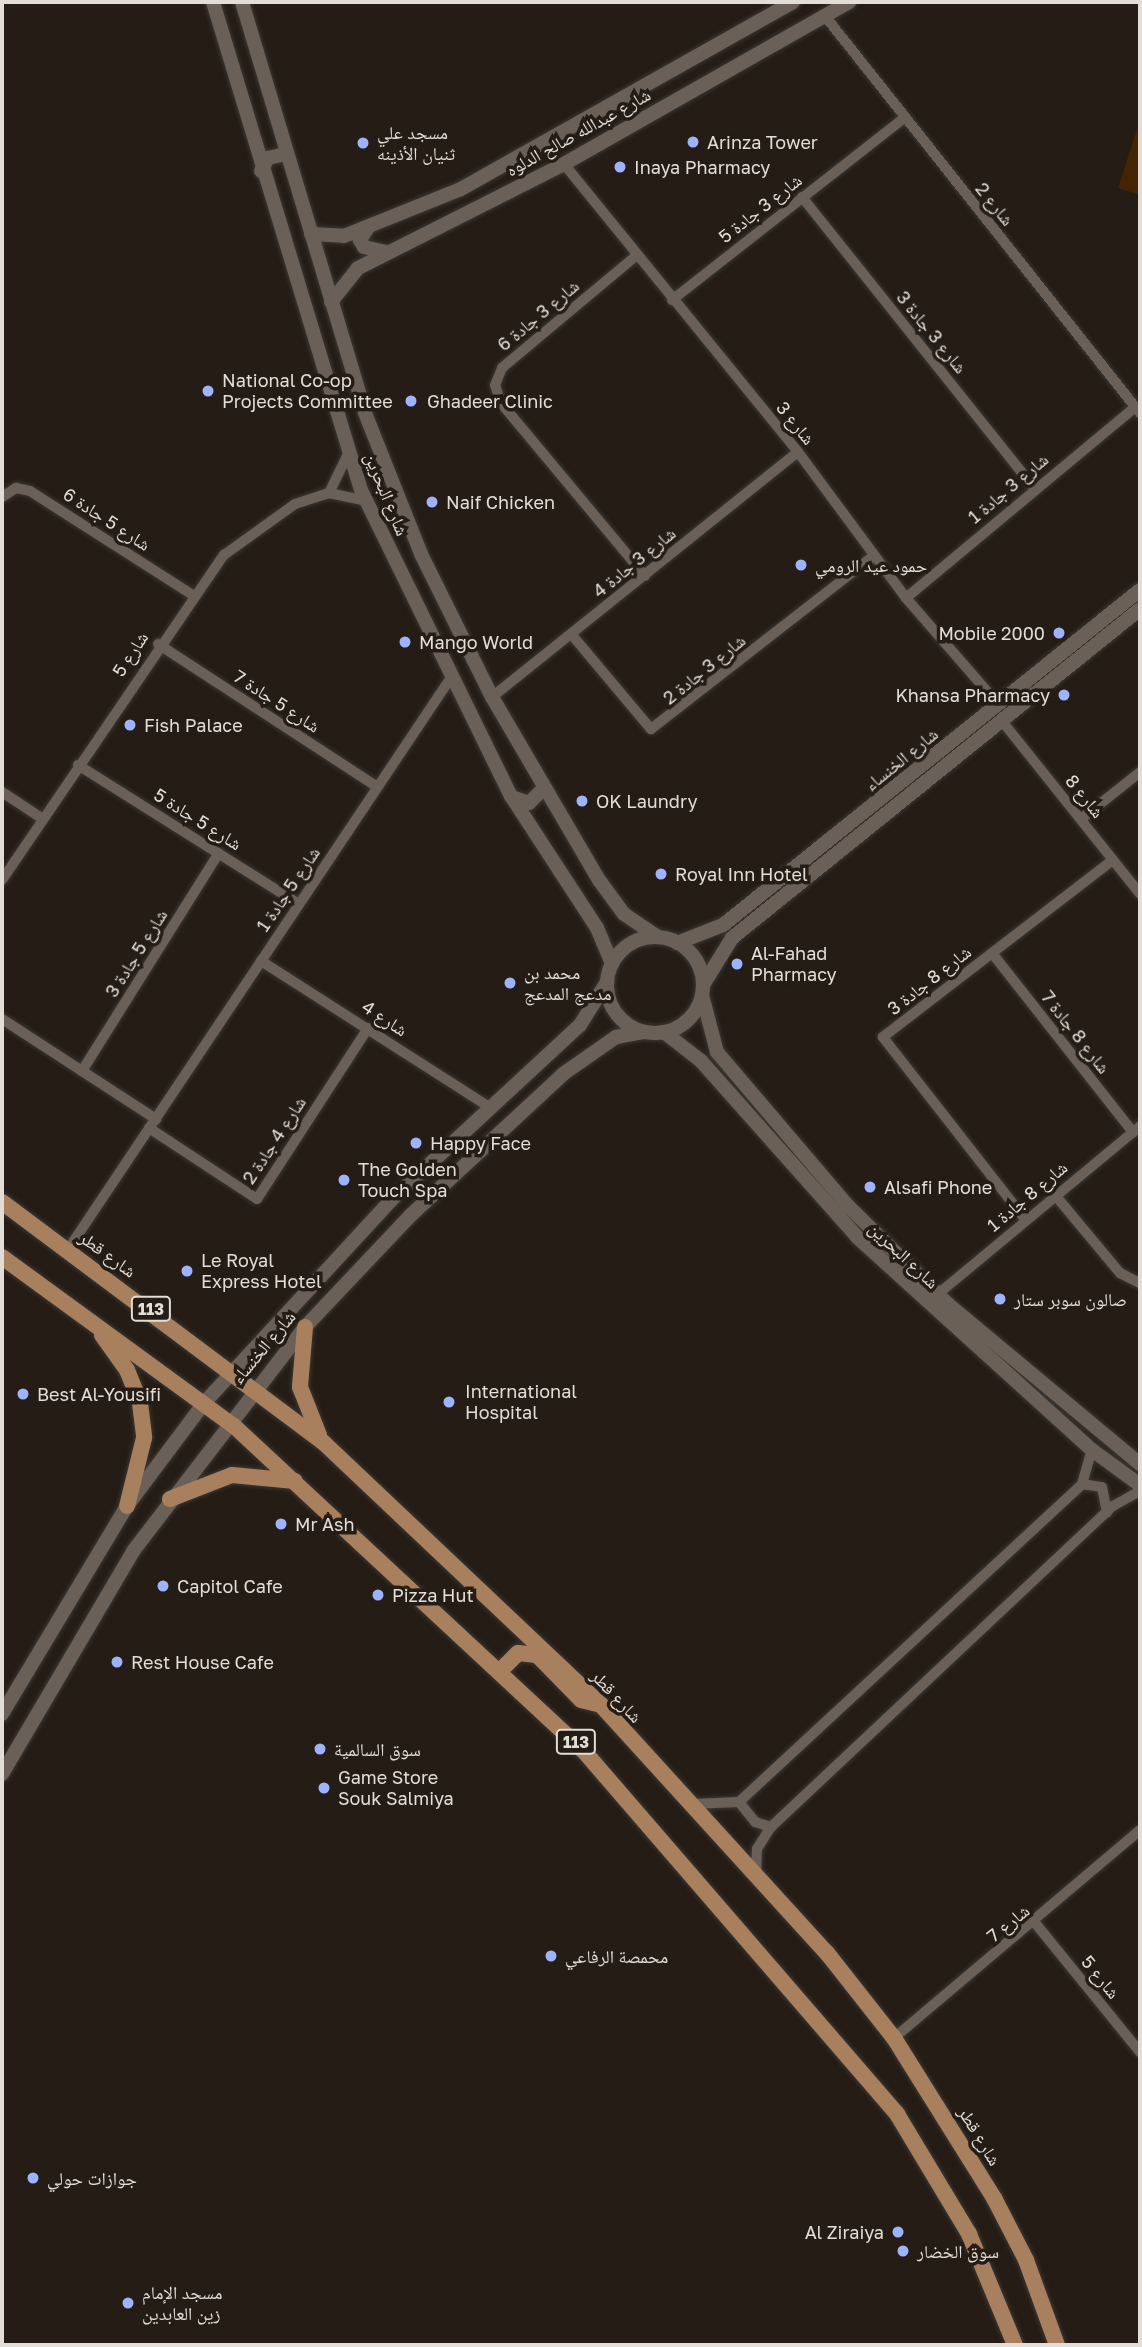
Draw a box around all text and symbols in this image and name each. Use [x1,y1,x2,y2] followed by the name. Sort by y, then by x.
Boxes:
[502,83,654,181] street label: شارع عبدالله صالح الدلوه
[377,122,455,164] place label: مسجد علي ثنيان الأذينه
[707,131,818,153] place label: Arinza Tower
[685,134,701,150] marker: Arinza Tower
[355,135,371,151] marker: مسجد علي ثنيان الأذينه
[634,156,770,178] place label: Inaya Pharmacy
[612,159,628,175] marker: Inaya Pharmacy
[714,169,806,247] street label: شارع 3 جادة 5
[971,178,1019,230] street label: شارع 2
[493,275,583,355] street label: شارع 3 جادة 6
[892,287,972,377] street label: شارع 3 جادة 3
[222,370,393,412] place label: National Co-op Projects Committee
[200,383,216,399] marker: National Co-op Projects Committee
[427,390,553,412] place label: Ghadeer Clinic
[401,391,421,411] marker: Ghadeer Clinic
[772,397,820,449] street label: شارع 3
[964,448,1052,528] street label: شارع 3 جادة 1
[360,449,414,539] street label: شارع البحرين
[59,483,155,555] street label: شارع 5 جادة 6
[446,491,555,513] place label: Naif Chicken
[424,494,440,510] marker: Naif Chicken
[588,522,680,602] street label: شارع 3 جادة 4
[815,554,927,576] place label: حمود عيد الرومي
[793,557,809,573] marker: حمود عيد الرومي
[938,622,1045,644] place label: Mobile 2000
[1051,625,1067,641] marker: Mobile 2000
[108,628,152,680] street label: شارع 5
[659,629,749,709] street label: شارع 3 جادة 2
[419,631,533,653] place label: Mango World
[397,634,413,650] marker: Mango World
[230,665,324,737] street label: شارع 5 جادة 7
[895,684,1050,706] place label: Khansa Pharmacy
[1056,687,1072,703] marker: Khansa Pharmacy
[144,714,243,736] place label: Fish Palace
[122,717,138,733] marker: Fish Palace
[860,723,942,795] street label: شارع الخنساء
[1061,770,1109,822] street label: شارع 8
[150,784,246,854] street label: شارع 5 جادة 5
[596,790,698,812] place label: OK Laundry
[574,793,590,809] marker: OK Laundry
[252,842,324,936] street label: شارع 5 جادة 1
[675,863,808,885] place label: Royal Inn Hotel
[653,866,669,882] marker: Royal Inn Hotel
[100,905,172,1001] street label: شارع 5 جادة 3
[883,941,975,1019] street label: شارع 8 جادة 3
[751,943,837,986] place label: Al-Fahad Pharmacy
[729,956,745,972] marker: Al-Fahad Pharmacy
[524,962,611,1004] place label: محمد بن مدعج المدعج
[502,975,518,991] marker: محمد بن مدعج المدعج
[1037,986,1115,1078] street label: شارع 8 جادة 7
[358,995,412,1041] street label: شارع 4
[238,1092,310,1188] street label: شارع 4 جادة 2
[430,1132,531,1154] place label: Happy Face
[408,1135,424,1151] marker: Happy Face
[982,1156,1072,1236] street label: شارع 8 جادة 1
[358,1159,457,1202] place label: The Golden Touch Spa
[336,1172,352,1188] marker: The Golden Touch Spa
[884,1176,992,1198] place label: Alsafi Phone
[862,1179,878,1195] marker: Alsafi Phone
[864,1217,944,1293] street label: شارع البحرين
[75,1226,141,1282] street label: شارع قطر
[201,1250,322,1292] place label: Le Royal Express Hotel
[179,1263,195,1279] marker: Le Royal Express Hotel
[1014,1288,1127,1310] place label: صالون سوبر ستار
[992,1291,1008,1307] marker: صالون سوبر ستار
[130,1296,172,1322] road number: 113
[226,1306,300,1388] street label: شارع الخنساء
[465,1381,577,1424] place label: International Hospital
[37,1383,161,1405] place label: Best Al-Yousifi
[15,1386,31,1402] marker: Best Al-Yousifi
[439,1392,459,1412] marker: International Hospital
[295,1513,355,1535] place label: Mr Ash
[273,1516,289,1532] marker: Mr Ash
[177,1575,283,1597] place label: Capitol Cafe
[155,1578,171,1594] marker: Capitol Cafe
[392,1584,474,1606] place label: Pizza Hut
[370,1587,386,1603] marker: Pizza Hut
[131,1651,274,1673] place label: Rest House Cafe
[109,1654,125,1670] marker: Rest House Cafe
[587,1665,647,1727] street label: شارع قطر
[555,1730,597,1754] road number: 113
[334,1738,421,1760] place label: سوق السالمية
[312,1741,328,1757] marker: سوق السالمية
[338,1767,454,1810] place label: Game Store Souk Salmiya
[316,1780,332,1796] marker: Game Store Souk Salmiya
[982,1899,1034,1947] street label: شارع 7
[565,1945,668,1967] place label: محمصة الرفاعي
[543,1948,559,1964] marker: محمصة الرفاعي
[1077,1951,1125,2003] street label: شارع 5
[954,2103,1006,2169] street label: شارع قطر
[47,2167,137,2189] place label: جوازات حولي
[25,2170,41,2186] marker: جوازات حولي
[805,2221,884,2243] place label: Al Ziraiya
[890,2224,906,2240] marker: Al Ziraiya
[917,2240,999,2262] place label: سوق الخضار
[895,2243,911,2259] marker: سوق الخضار
[142,2282,222,2324] place label: مسجد الإمام زين العابدين
[120,2295,136,2311] marker: مسجد الإمام زين العابدين

